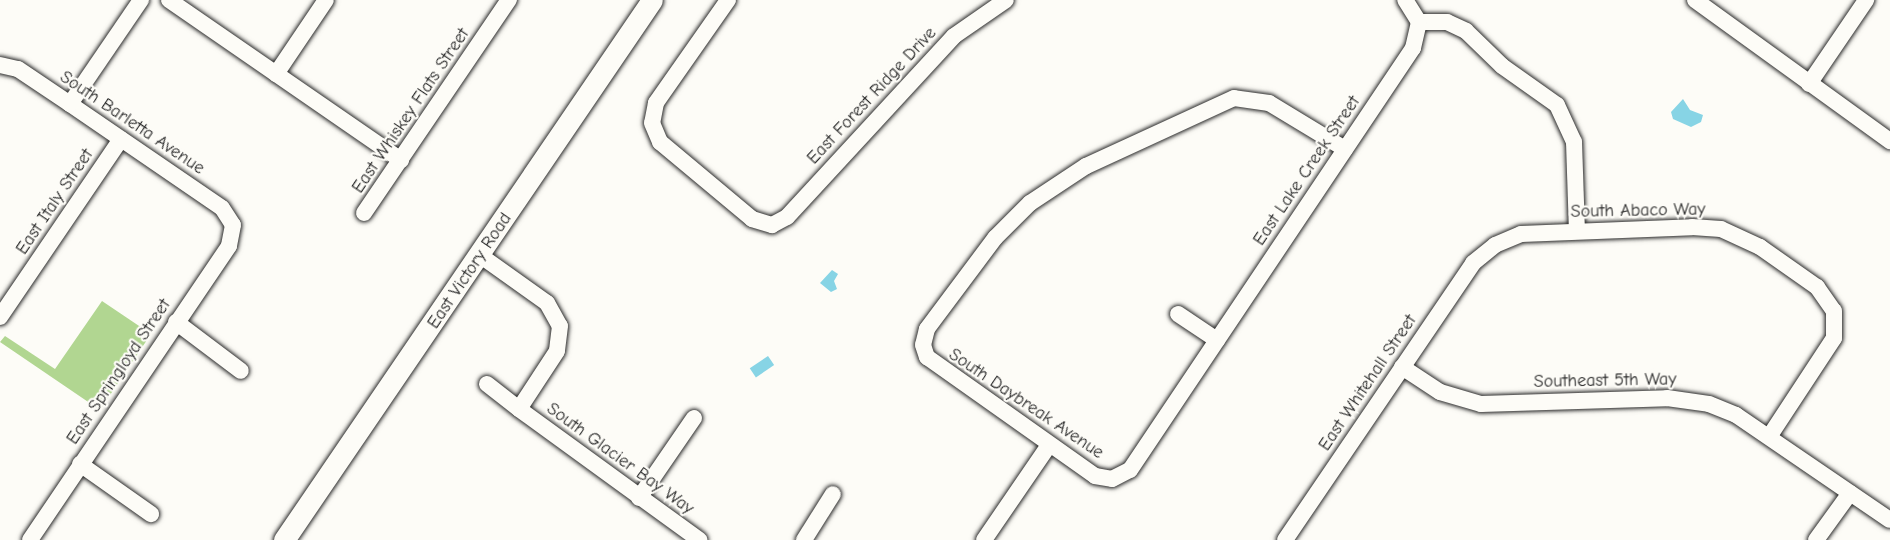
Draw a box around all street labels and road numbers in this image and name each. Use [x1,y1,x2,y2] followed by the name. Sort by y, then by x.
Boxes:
[803,23,941,169] street label: East Forest Ridge Drive
[348,24,474,198] street label: East Whiskey Flats Street
[56,67,208,179] street label: South Barletta Avenue
[1249,92,1365,250] street label: East Lake Creek Street
[12,145,98,259] street label: East Italy Street
[1570,199,1706,223] street label: South Abaco Way
[423,209,517,333] street label: East Victory Road
[62,295,176,449] street label: East Springloyd Street
[1314,311,1422,455] street label: East Whitehall Street
[944,344,1108,464] street label: South Daybreak Avenue
[1533,369,1677,393] street label: Southeast 5th Way
[542,398,698,520] street label: South Glacier Bay Way

